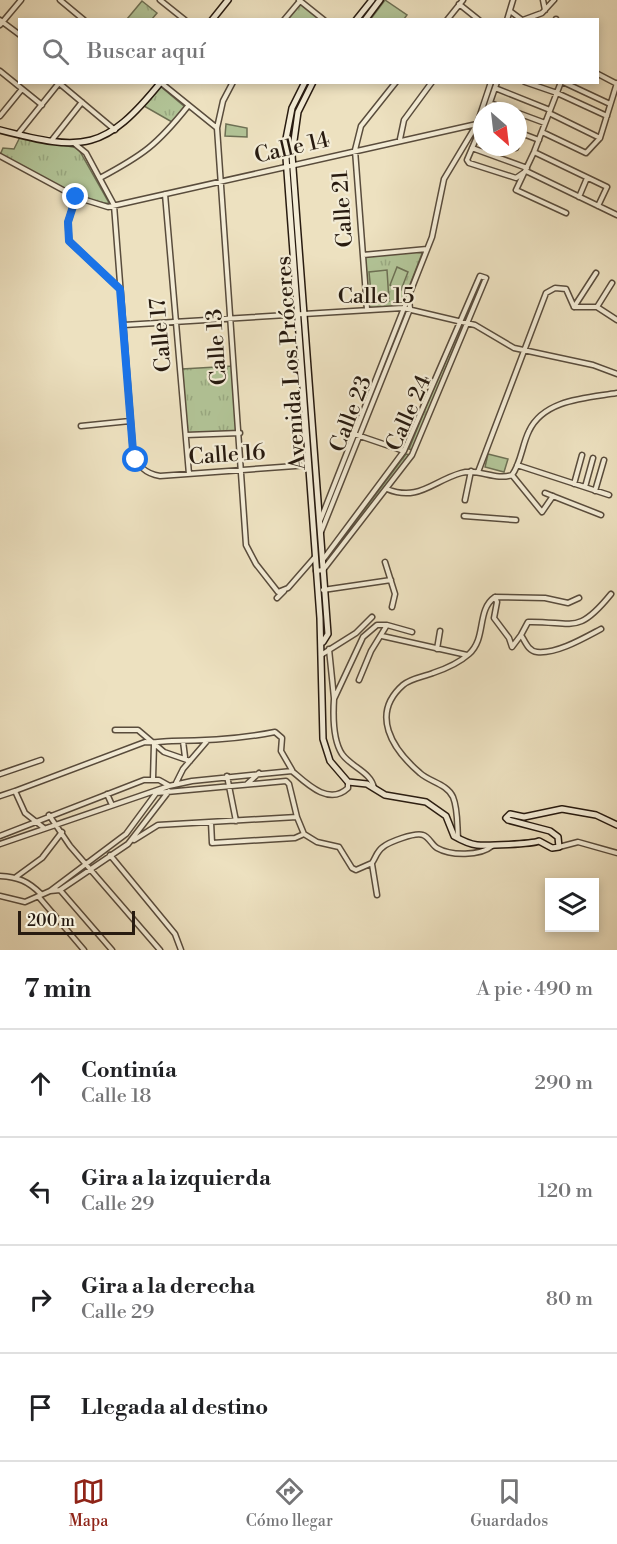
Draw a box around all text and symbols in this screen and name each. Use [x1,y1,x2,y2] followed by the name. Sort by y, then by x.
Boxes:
[18,18,599,84] search box
[39,35,72,68] icon: search
[87,38,205,65] text: Buscar aquí
[473,102,527,156] north arrow
[252,126,332,170] street label: Calle 14
[327,169,359,248] street label: Calle 21
[62,183,88,209] route end
[270,255,312,472] street label: Avenida Los Próceres
[338,283,414,310] street label: Calle 15
[144,297,178,373] street label: Calle 17
[201,308,233,386] street label: Calle 13
[380,371,438,455] street label: Calle 24
[324,372,378,456] street label: Calle 23
[188,439,266,471] street label: Calle 16
[122,446,148,472] route start
[545,878,599,932] map controls
[545,878,599,932] button: layers
[18,908,135,935] scale bar
[27,911,75,931] text: 200 m
[24,973,91,1005] text: 7 min
[476,977,593,1002] text: A pie · 490 m
[81,1057,177,1084] text: Continúa
[24,1067,57,1100] icon: ahead
[535,1071,593,1096] text: 290 m
[81,1084,151,1109] text: Calle 18
[81,1165,271,1192] text: Gira a la izquierda
[24,1175,57,1208] icon: left
[538,1179,593,1204] text: 120 m
[81,1192,154,1217] text: Calle 29
[81,1273,255,1300] text: Gira a la derecha
[24,1283,57,1316] icon: right
[546,1287,593,1312] text: 80 m
[81,1300,154,1325] text: Calle 29
[24,1391,57,1424] icon: arrive
[81,1394,268,1421] text: Llegada al destino
[69,1475,108,1531] tab: Mapa
[246,1475,333,1531] tab: Cómo llegar
[470,1475,548,1531] tab: Guardados

